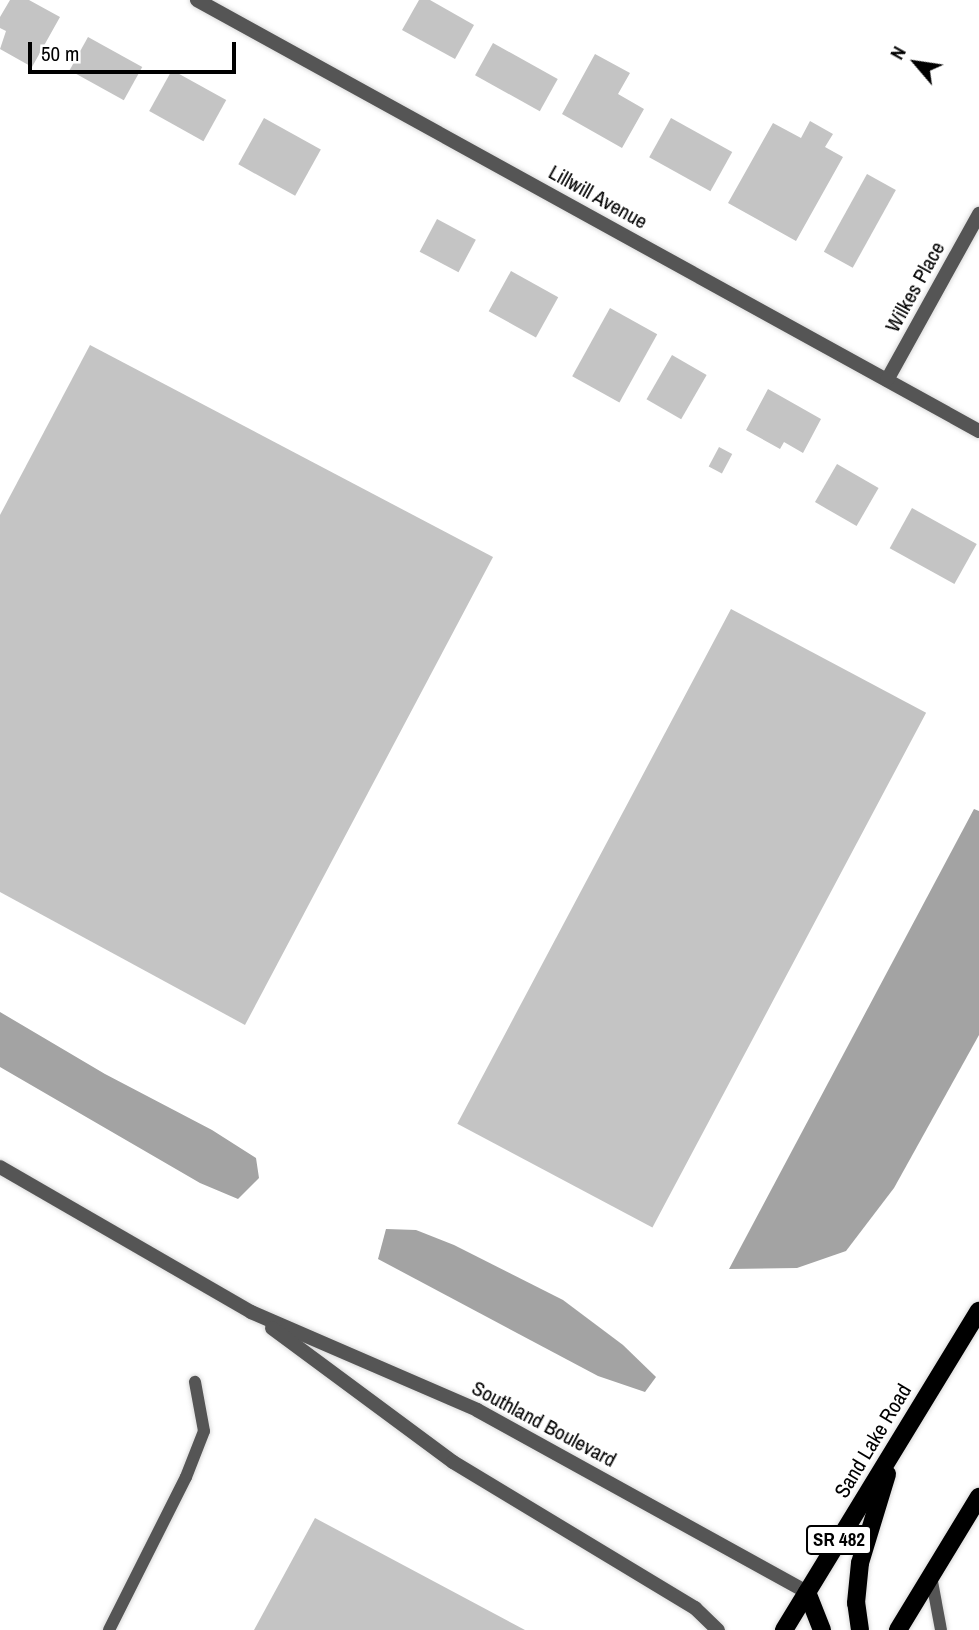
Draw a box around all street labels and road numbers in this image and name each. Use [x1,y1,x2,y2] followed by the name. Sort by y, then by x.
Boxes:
[544,159,652,235] street label: Lillwill Avenue
[880,237,950,337] street label: Wilkes Place
[468,1375,620,1473] street label: Southland Boulevard
[829,1380,917,1502] street label: Sand Lake Road
[806,1524,872,1556] road number: SR 482

